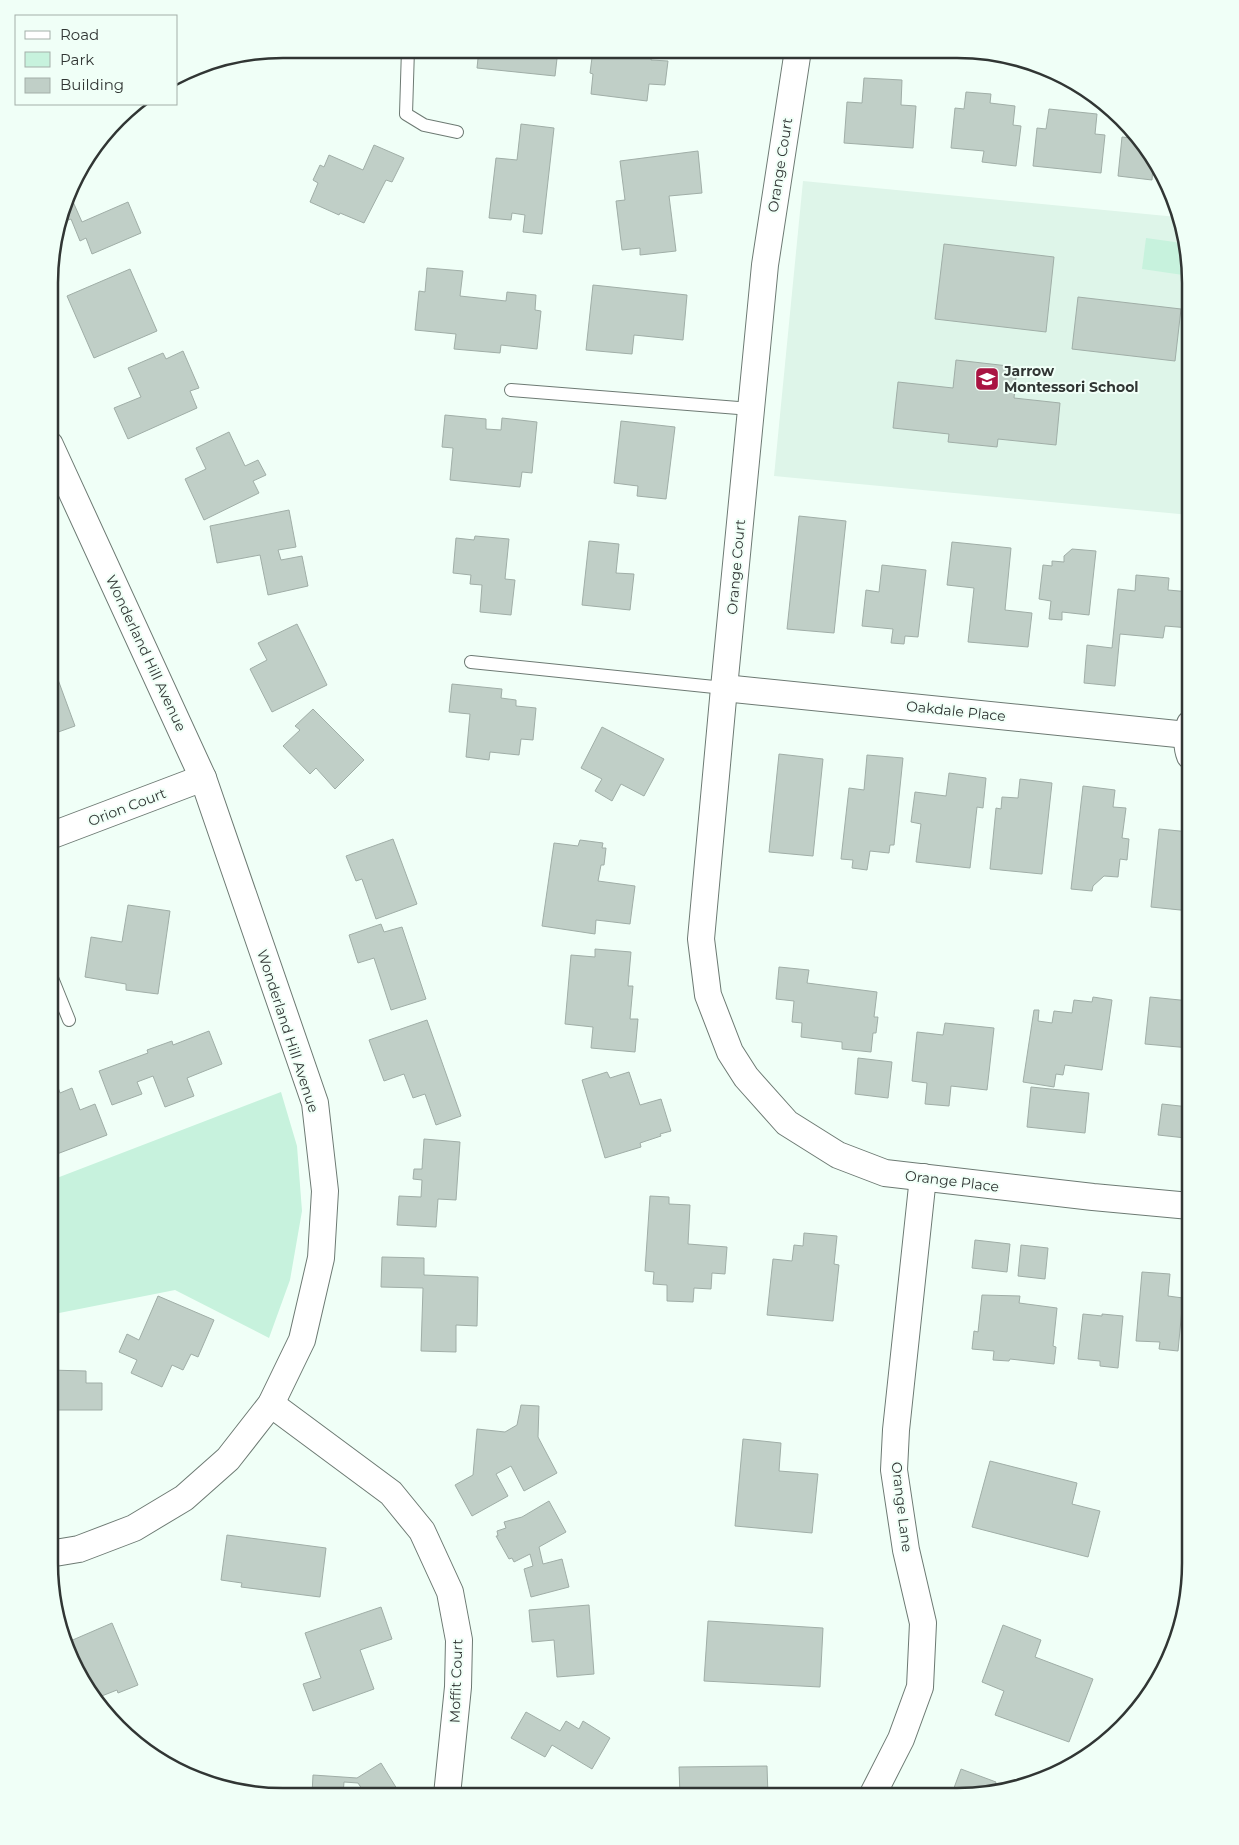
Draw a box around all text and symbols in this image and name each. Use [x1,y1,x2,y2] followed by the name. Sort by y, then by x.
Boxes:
[15,15,178,105] legend
[60,25,99,44] text: Road
[60,50,94,69] text: Park
[60,75,124,94] text: Building
[764,116,796,214] street label: Orange Court
[1003,362,1139,396] place label: Jarrow Montessori School
[974,366,1000,392] school or university icon: Jarrow Montessori School
[723,518,749,615] street label: Orange Court
[102,572,190,734] street label: Wonderland Hill Avenue
[905,697,1007,725] street label: Oakdale Place
[85,784,169,830] street label: Orion Court
[253,947,323,1115] street label: Wonderland Hill Avenue
[904,1166,1000,1196] street label: Orange Place
[888,1461,916,1553] street label: Orange Lane
[446,1638,466,1723] street label: Moffit Court

